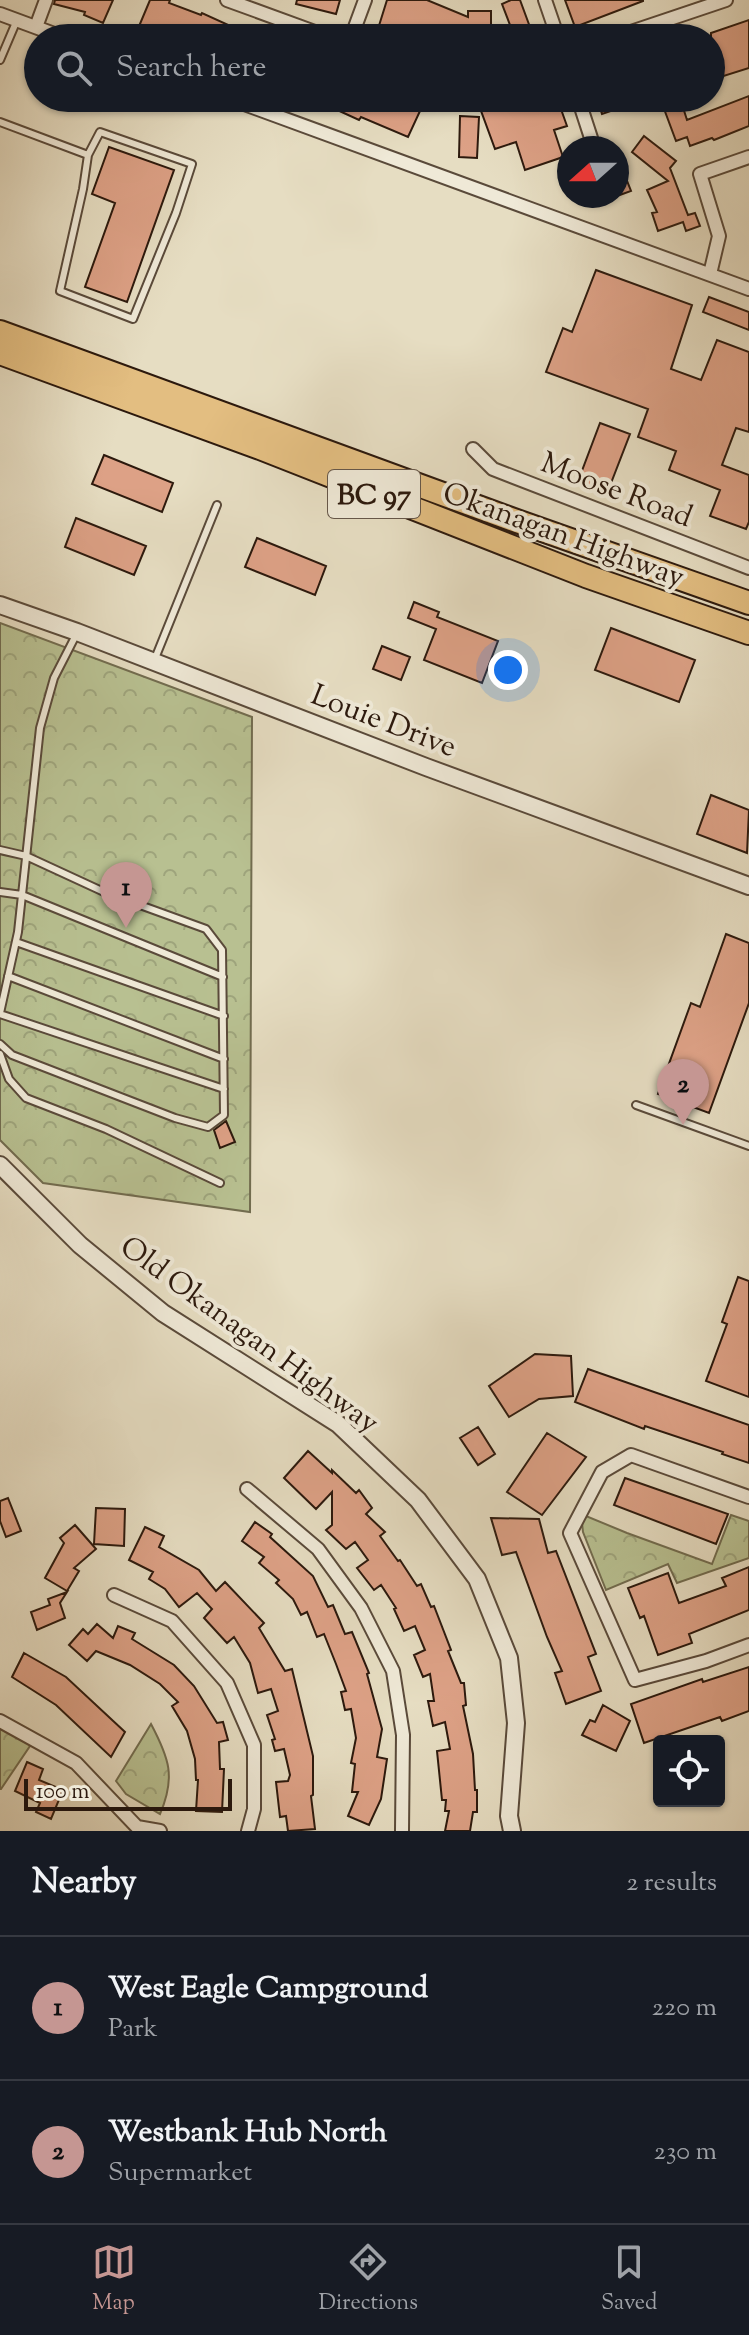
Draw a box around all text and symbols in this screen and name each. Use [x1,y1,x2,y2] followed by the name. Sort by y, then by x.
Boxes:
[24,24,725,112] search box
[52,46,96,90] icon: search
[116,47,266,90] text: Search here
[557,136,629,208] north arrow
[534,443,698,540] street label: Moose Road
[328,470,420,518] road number: BC 97
[436,473,690,600] street label: Okanagan Highway
[488,650,528,690] your location
[304,675,462,770] street label: Louie Drive
[100,862,152,928] pin: 1
[657,1059,709,1125] pin: 2
[110,1227,387,1445] street label: Old Okanagan Highway
[653,1735,725,1807] map controls
[653,1735,725,1807] button: locate
[24,1775,232,1811] scale bar
[36,1777,89,1809] text: 100 m
[32,1859,137,1908] text: Nearby
[626,1865,717,1902] text: 2 results
[108,1968,428,2011] text: West Eagle Campground
[54,1990,62,2027] text: 1
[652,1990,717,2027] text: 220 m
[108,2011,158,2048] text: Park
[108,2112,387,2155] text: Westbank Hub North
[52,2134,64,2171] text: 2
[654,2134,717,2171] text: 230 m
[108,2155,252,2192] text: Supermarket
[92,2240,136,2320] tab: Map
[319,2240,418,2320] tab: Directions
[601,2240,657,2320] tab: Saved

